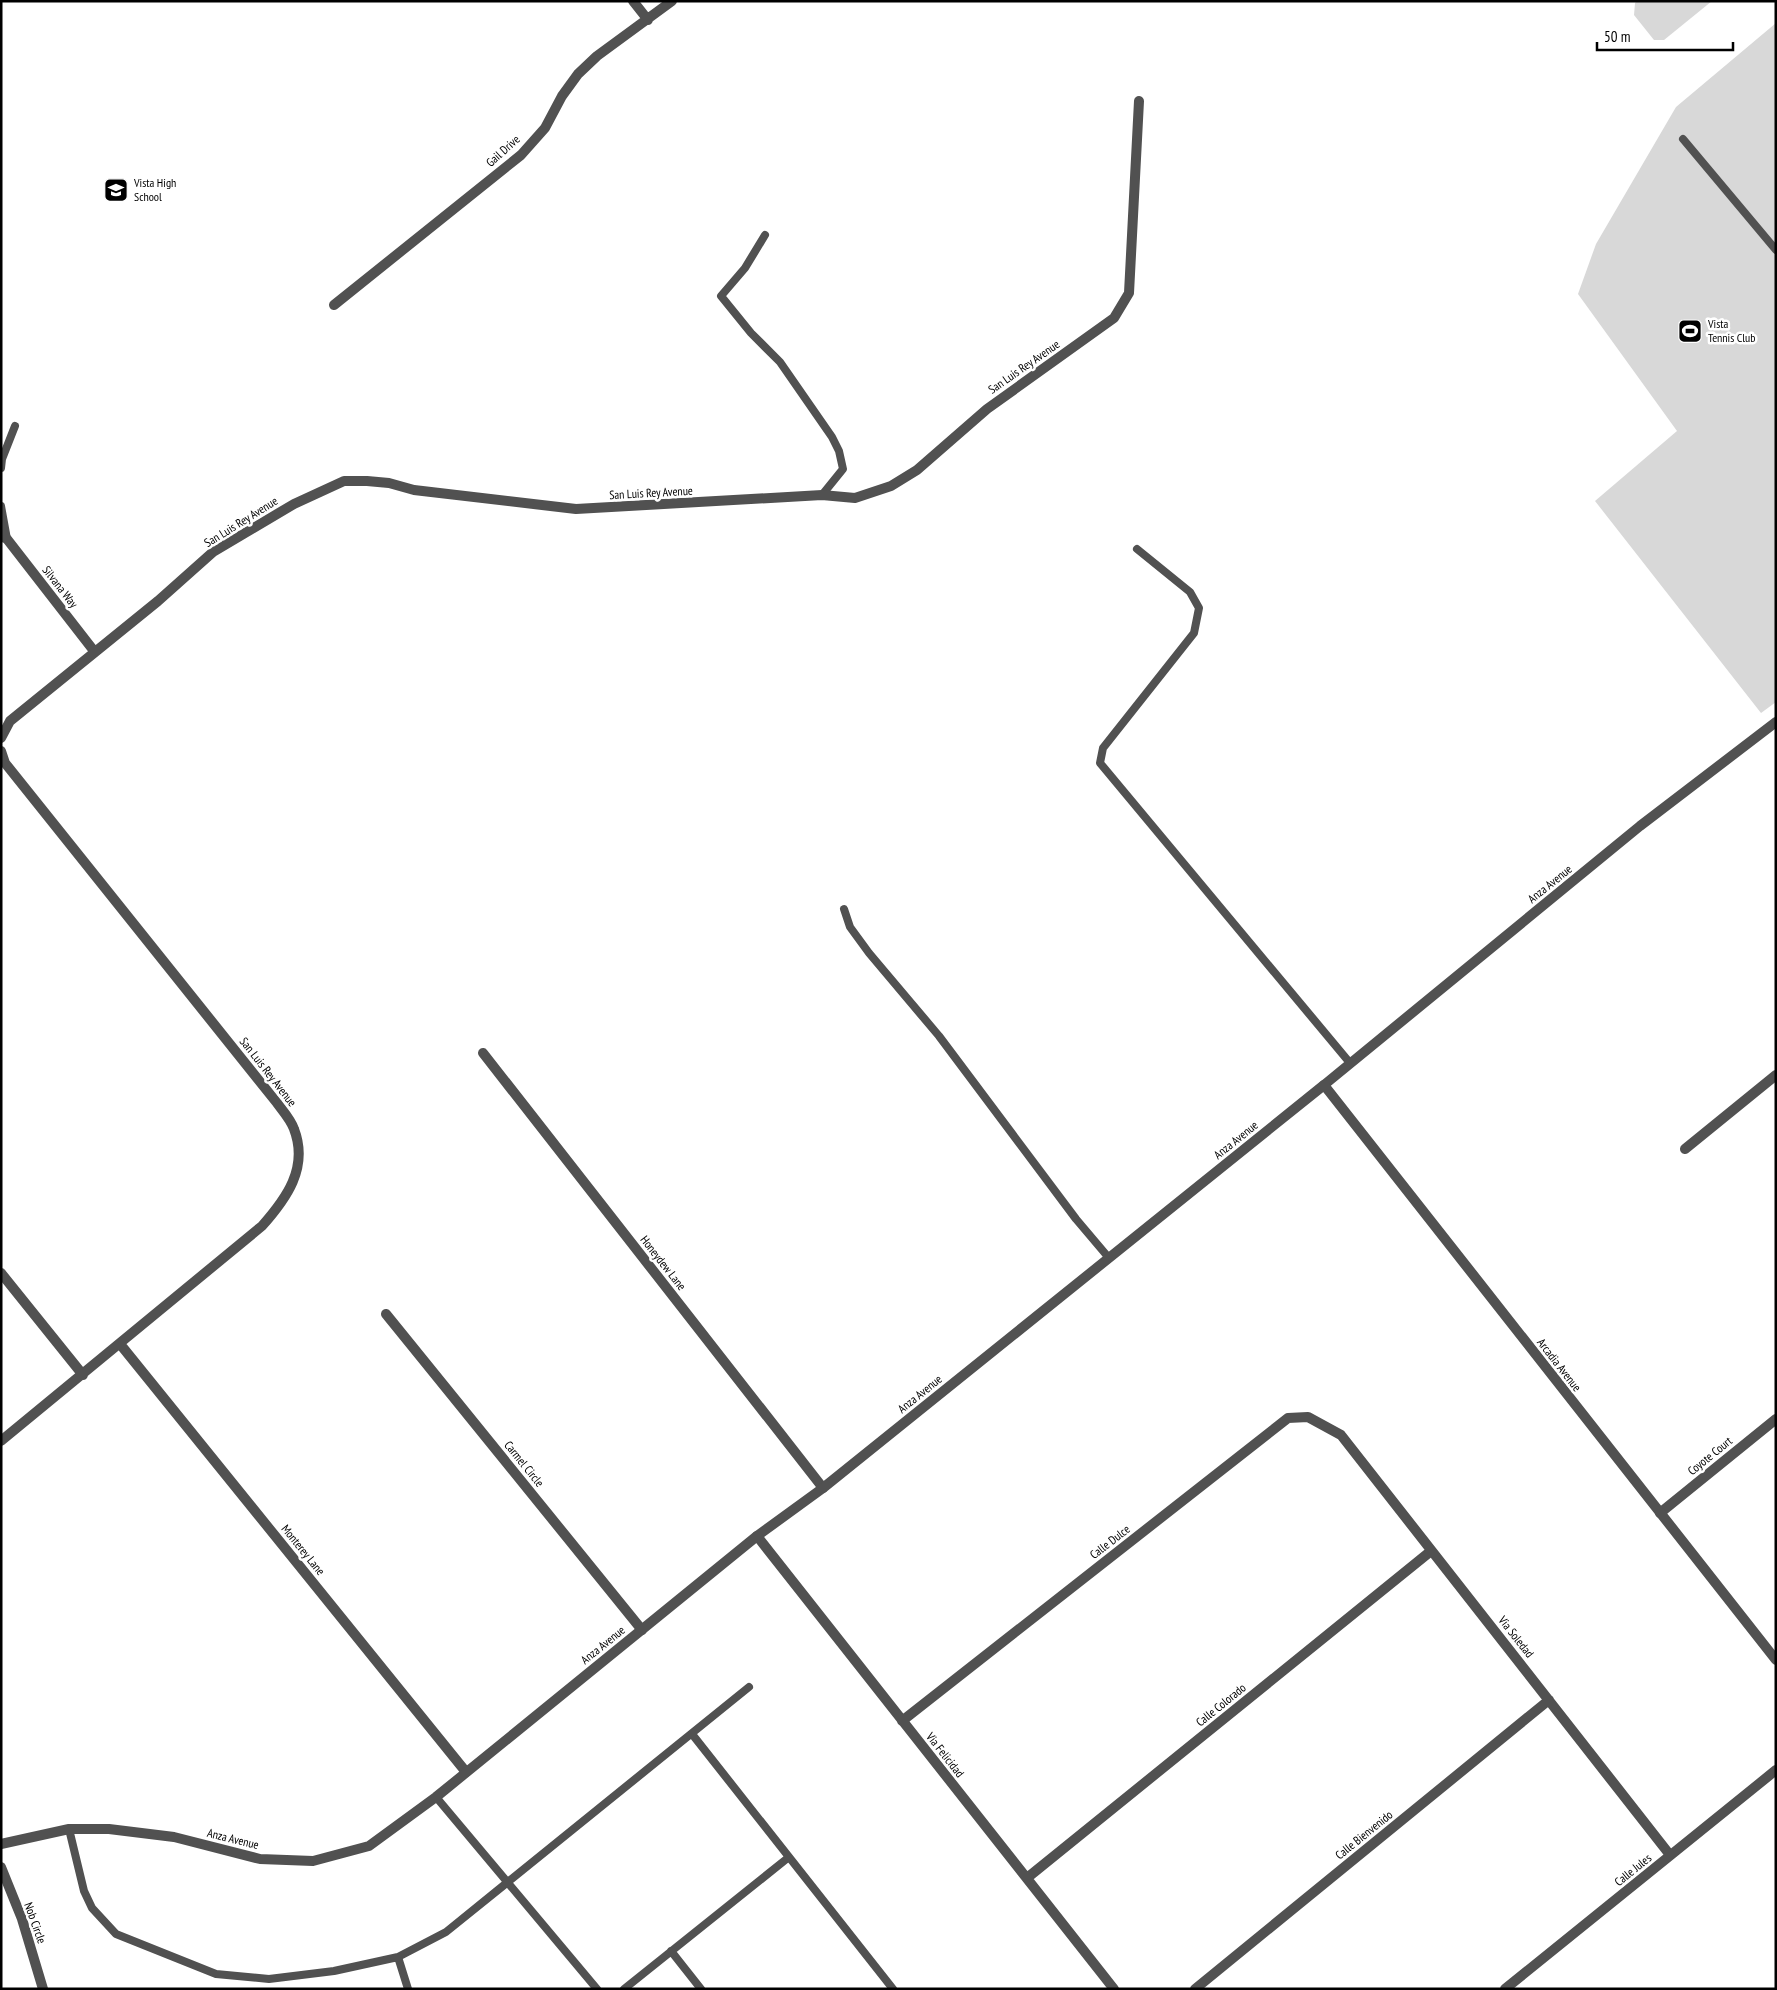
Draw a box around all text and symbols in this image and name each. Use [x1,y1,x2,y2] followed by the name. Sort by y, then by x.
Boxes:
[1597,20,1733,52] scale bar
[1604,27,1630,46] text: 50 m
[483,131,523,170] street label: Gail Drive
[133,175,176,204] place label: Vista High School
[103,177,129,203] school or university icon: Vista High School
[1707,316,1756,345] place label: Vista Tennis Club
[1677,318,1703,344] sports icon: Vista Tennis Club
[985,336,1062,397] street label: San Luis Rey Avenue
[609,483,693,502] street label: San Luis Rey Avenue
[201,493,280,550] street label: San Luis Rey Avenue
[39,563,82,611] street label: Silvana Way
[1525,861,1575,906] street label: Anza Avenue
[237,1034,300,1109] street label: San Luis Rey Avenue
[1211,1117,1261,1162] street label: Anza Avenue
[637,1232,689,1293] street label: Honeydew Lane
[1534,1335,1585,1394] street label: Arcadia Avenue
[895,1371,945,1416] street label: Anza Avenue
[1684,1433,1736,1478] street label: Coyote Court
[501,1438,548,1490] street label: Carmel Circle
[278,1521,328,1578] street label: Monterey Lane
[1087,1521,1133,1562] street label: Calle Dulce
[1495,1612,1537,1661] street label: Via Soledad
[578,1622,628,1667] street label: Anza Avenue
[1193,1680,1249,1729] street label: Calle Colorado
[923,1728,968,1780] street label: Via Felicidad
[1332,1807,1395,1862] street label: Calle Bienvenido
[206,1825,261,1852] street label: Anza Avenue
[1611,1850,1654,1889] street label: Calle Jules
[21,1900,50,1946] street label: Nob Circle

